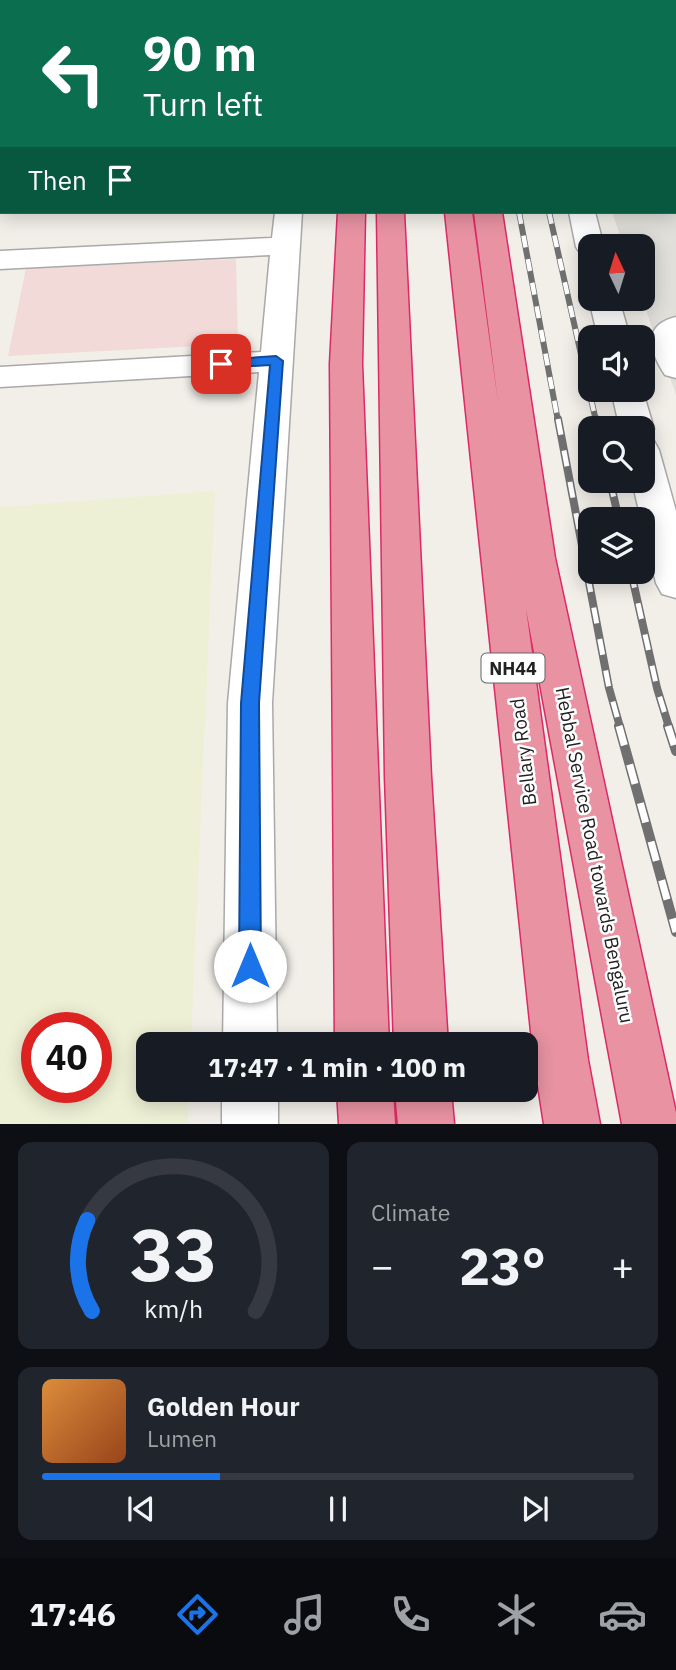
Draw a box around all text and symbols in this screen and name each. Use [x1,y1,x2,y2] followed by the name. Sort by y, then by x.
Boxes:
[143,21,257,84] text: 90 m
[28,28,119,119] icon: left
[143,83,263,125] text: Turn left
[101,161,139,199] icon: arrive
[28,163,87,197] text: Then
[578,234,654,312] north arrow
[578,234,655,584] map controls
[578,325,655,402] button: sound
[191,334,251,394] pin
[202,345,240,383] icon: arrive
[578,416,655,493] button: search
[578,507,655,584] button: layers
[482,654,544,682] road number: NH44
[551,685,639,1025] street label: Hebbal Service Road towards Bengaluru
[505,697,541,807] street label: Bellary Road
[213,929,287,1003] position arrow
[21,1012,112,1103] speed limit sign: 40
[208,1050,466,1084] text: 17:47 · 1 min · 100 m
[371,1197,450,1227] text: Climate
[130,1207,217,1302] text: 33
[459,1232,546,1299] text: 23°
[371,1241,394,1290] text: −
[611,1241,634,1290] text: +
[144,1292,203,1325] text: km/h
[147,1389,300,1423] text: Golden Hour
[147,1423,217,1453] text: Lumen
[122,1490,160,1528] icon: previous
[319,1490,357,1528] icon: pause
[516,1490,554,1528] icon: next
[173,1590,222,1639] icon: directions
[280,1590,329,1639] icon: music
[386,1590,435,1639] icon: phone
[492,1590,541,1639] icon: climate
[598,1590,647,1639] icon: car
[29,1593,116,1635] text: 17:46

